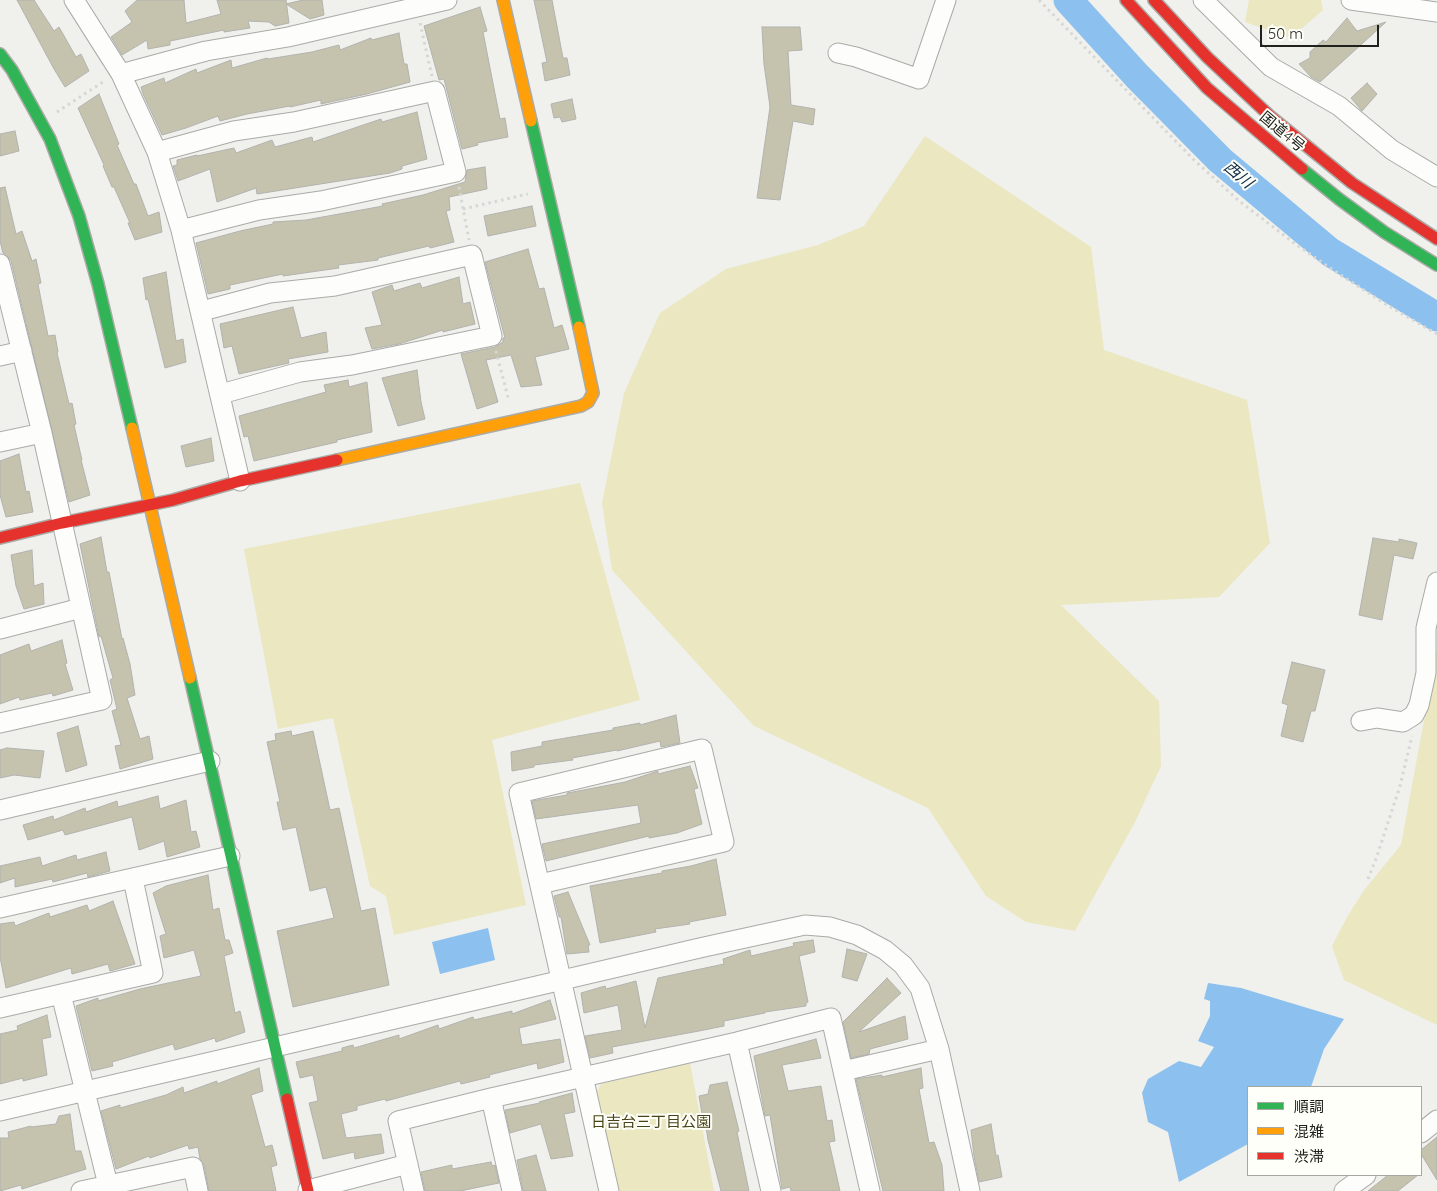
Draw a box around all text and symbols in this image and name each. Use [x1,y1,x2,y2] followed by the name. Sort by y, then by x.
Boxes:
[1262,15,1381,47] scale bar
[1268,24,1303,43] text: 50 m
[1256,108,1308,156] street label: 国道4号
[1220,157,1256,193] water label: 西川
[1247,1086,1422,1176] legend
[1294,1097,1324,1116] text: 順調
[591,1113,711,1131] park label: 日吉台三丁目公園
[1294,1122,1324,1141] text: 混雑
[1294,1147,1324,1166] text: 渋滞

